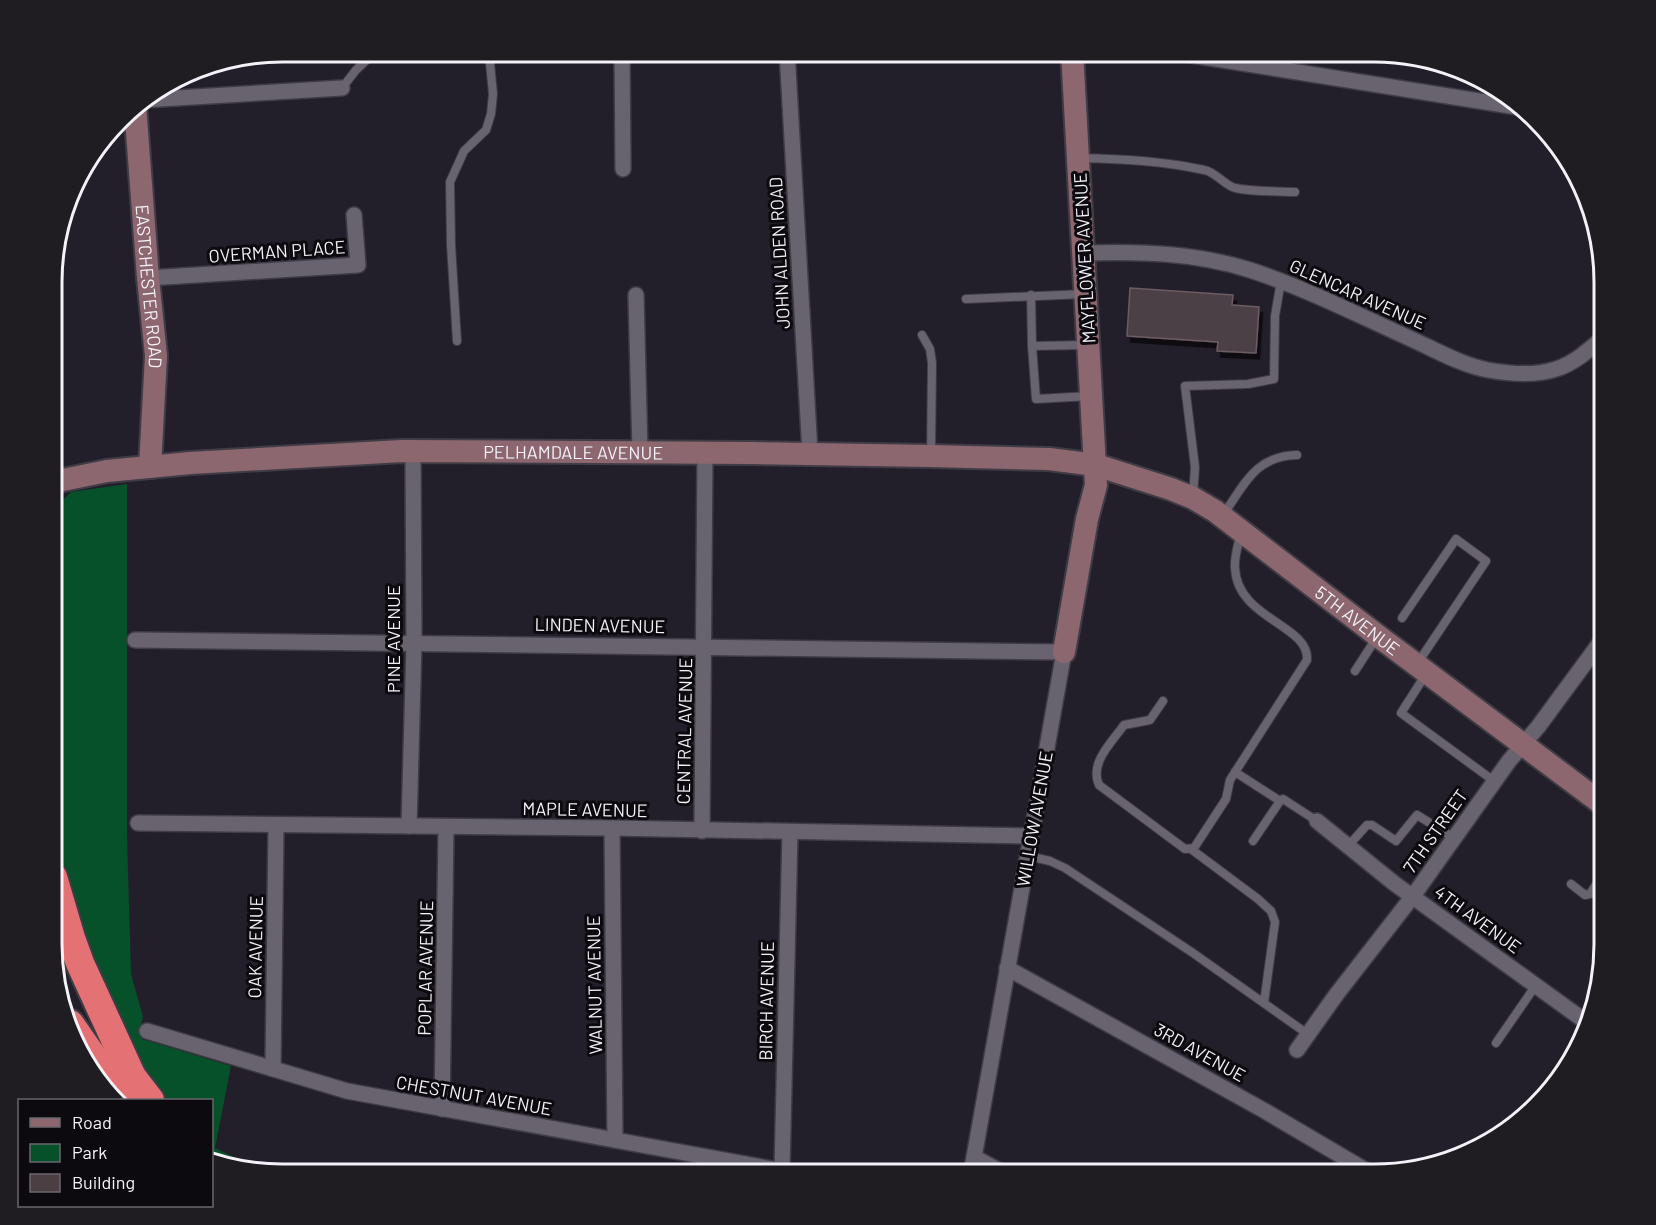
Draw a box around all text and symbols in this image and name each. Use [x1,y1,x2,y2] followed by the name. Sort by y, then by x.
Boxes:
[1069,172,1099,344] street label: MAYFLOWER AVENUE
[764,177,794,329] street label: JOHN ALDEN ROAD
[132,204,167,369] street label: EASTCHESTER ROAD
[208,235,346,267] street label: OVERMAN PLACE
[1286,254,1430,334] street label: GLENCAR AVENUE
[483,440,663,463] street label: PELHAMDALE AVENUE
[1311,581,1404,660] street label: 5TH AVENUE
[382,585,404,693] street label: PINE AVENUE
[535,613,665,637] street label: LINDEN AVENUE
[672,657,696,805] street label: CENTRAL AVENUE
[1011,749,1057,889] street label: WILLOW AVENUE
[1398,785,1472,877] street label: 7TH STREET
[522,797,648,821] street label: MAPLE AVENUE
[1430,880,1526,958] street label: 4TH AVENUE
[243,895,267,999] street label: OAK AVENUE
[413,900,437,1036] street label: POPLAR AVENUE
[582,915,606,1055] street label: WALNUT AVENUE
[754,941,778,1061] street label: BIRCH AVENUE
[1150,1018,1250,1086] street label: 3RD AVENUE
[394,1070,554,1120] street label: CHESTNUT AVENUE
[18,1099,213,1207] legend
[72,1111,112,1133] text: Road
[72,1141,107,1163] text: Park
[72,1171,135,1193] text: Building

